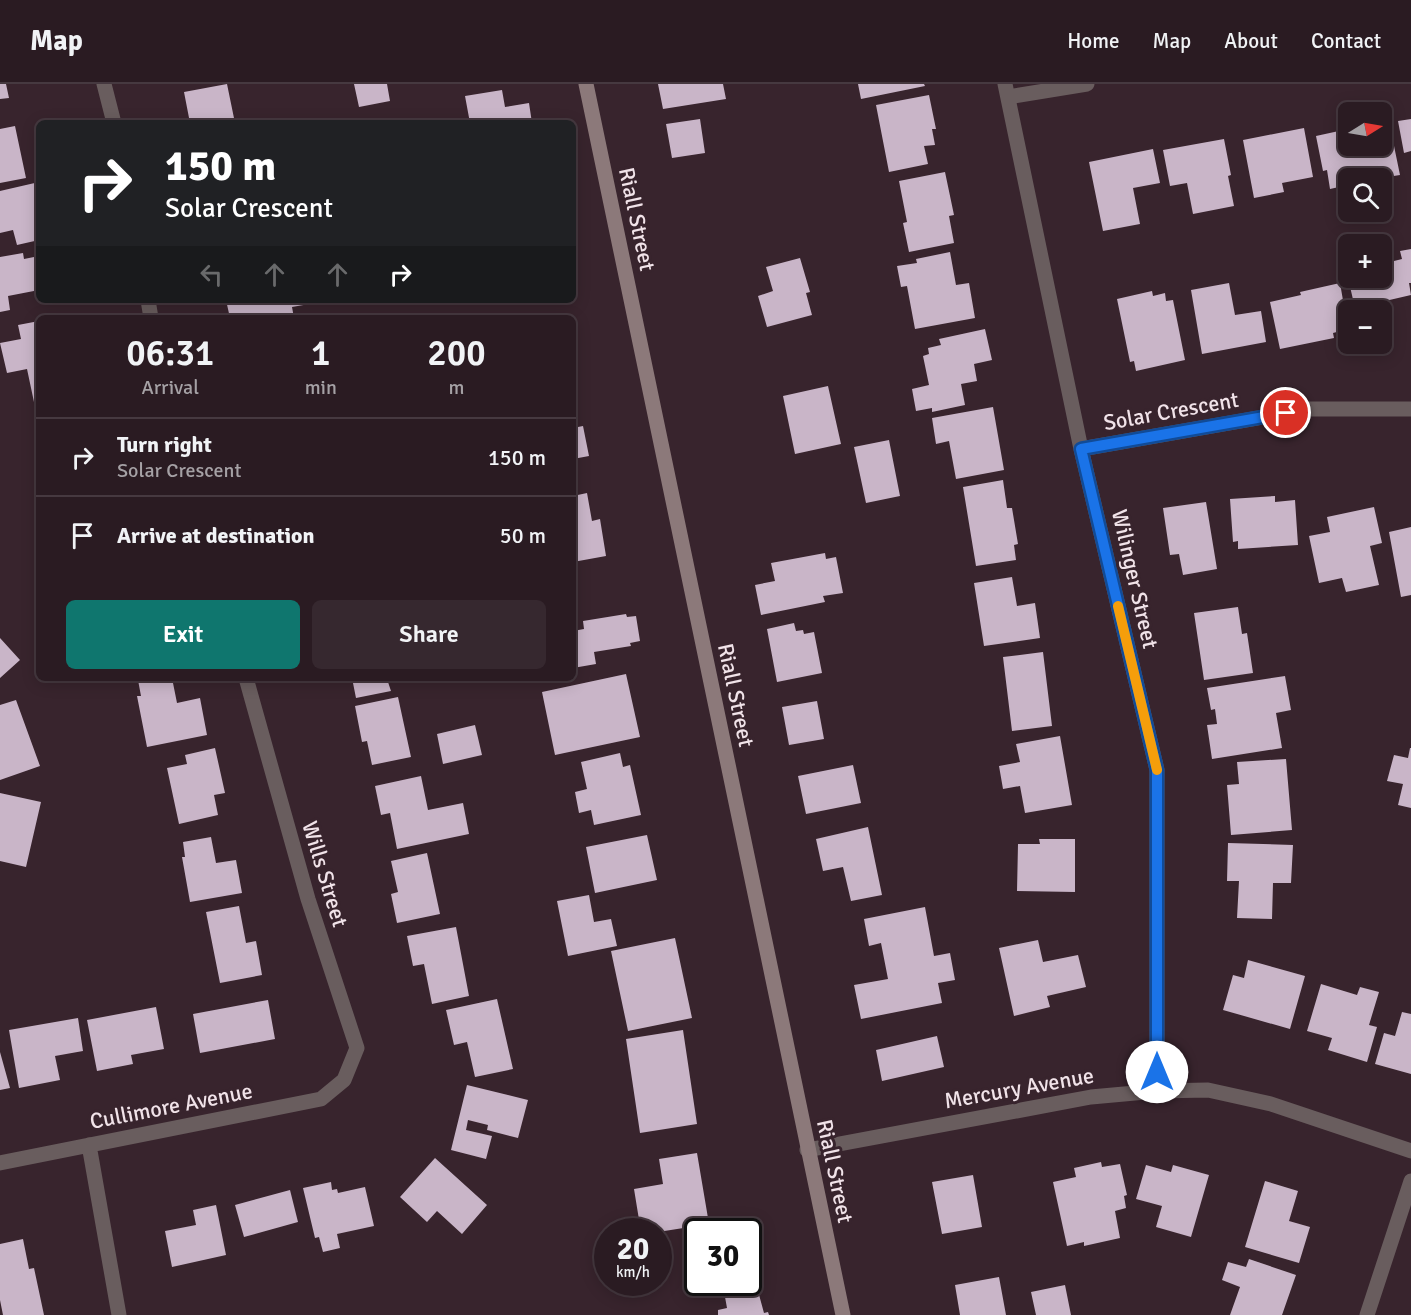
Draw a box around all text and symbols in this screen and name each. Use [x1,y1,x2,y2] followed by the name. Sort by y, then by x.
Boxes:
[30,24,83,58] text: Map
[1067,28,1120,54] text: Home
[1153,28,1191,54] text: Map
[1224,28,1278,54] text: About
[1311,28,1381,54] text: Contact
[1338,102,1392,156] north arrow
[1338,102,1392,354] map controls
[165,141,276,192] text: 150 m
[66,144,144,222] icon: right
[613,165,661,274] street label: Riall Street
[1338,168,1392,222] button: search
[165,192,333,225] text: Solar Crescent
[1338,234,1392,288] button: +
[195,258,228,291] icon: left
[258,258,291,291] icon: ahead
[321,258,354,291] icon: ahead
[384,258,417,291] icon: right
[1338,300,1392,354] button: −
[126,331,214,376] text: 06:31
[311,331,331,376] text: 1
[427,331,486,376] text: 200
[142,375,199,400] text: Arrival
[305,375,337,400] text: min
[448,375,464,400] text: m
[1101,386,1241,436] street label: Solar Crescent
[1260,387,1311,438] pin
[1269,396,1302,429] icon: arrive
[117,431,212,458] text: Turn right
[66,441,99,474] icon: right
[488,444,546,471] text: 150 m
[117,458,241,483] text: Solar Crescent
[1106,507,1164,651] street label: Wilinger Street
[66,519,99,552] icon: arrive
[117,522,314,549] text: Arrive at destination
[500,522,546,549] text: 50 m
[66,600,300,669] button: Exit
[312,600,546,669] button: Share
[712,641,760,750] street label: Riall Street
[296,818,354,930] street label: Wills Street
[1125,1040,1189,1104] position arrow
[942,1062,1096,1114] street label: Mercury Avenue
[87,1077,255,1135] street label: Cullimore Avenue
[811,1117,859,1226] street label: Riall Street
[684,1218,762,1296] speed limit sign: 30
[617,1231,649,1268] text: 20
[616,1263,650,1281] text: km/h

